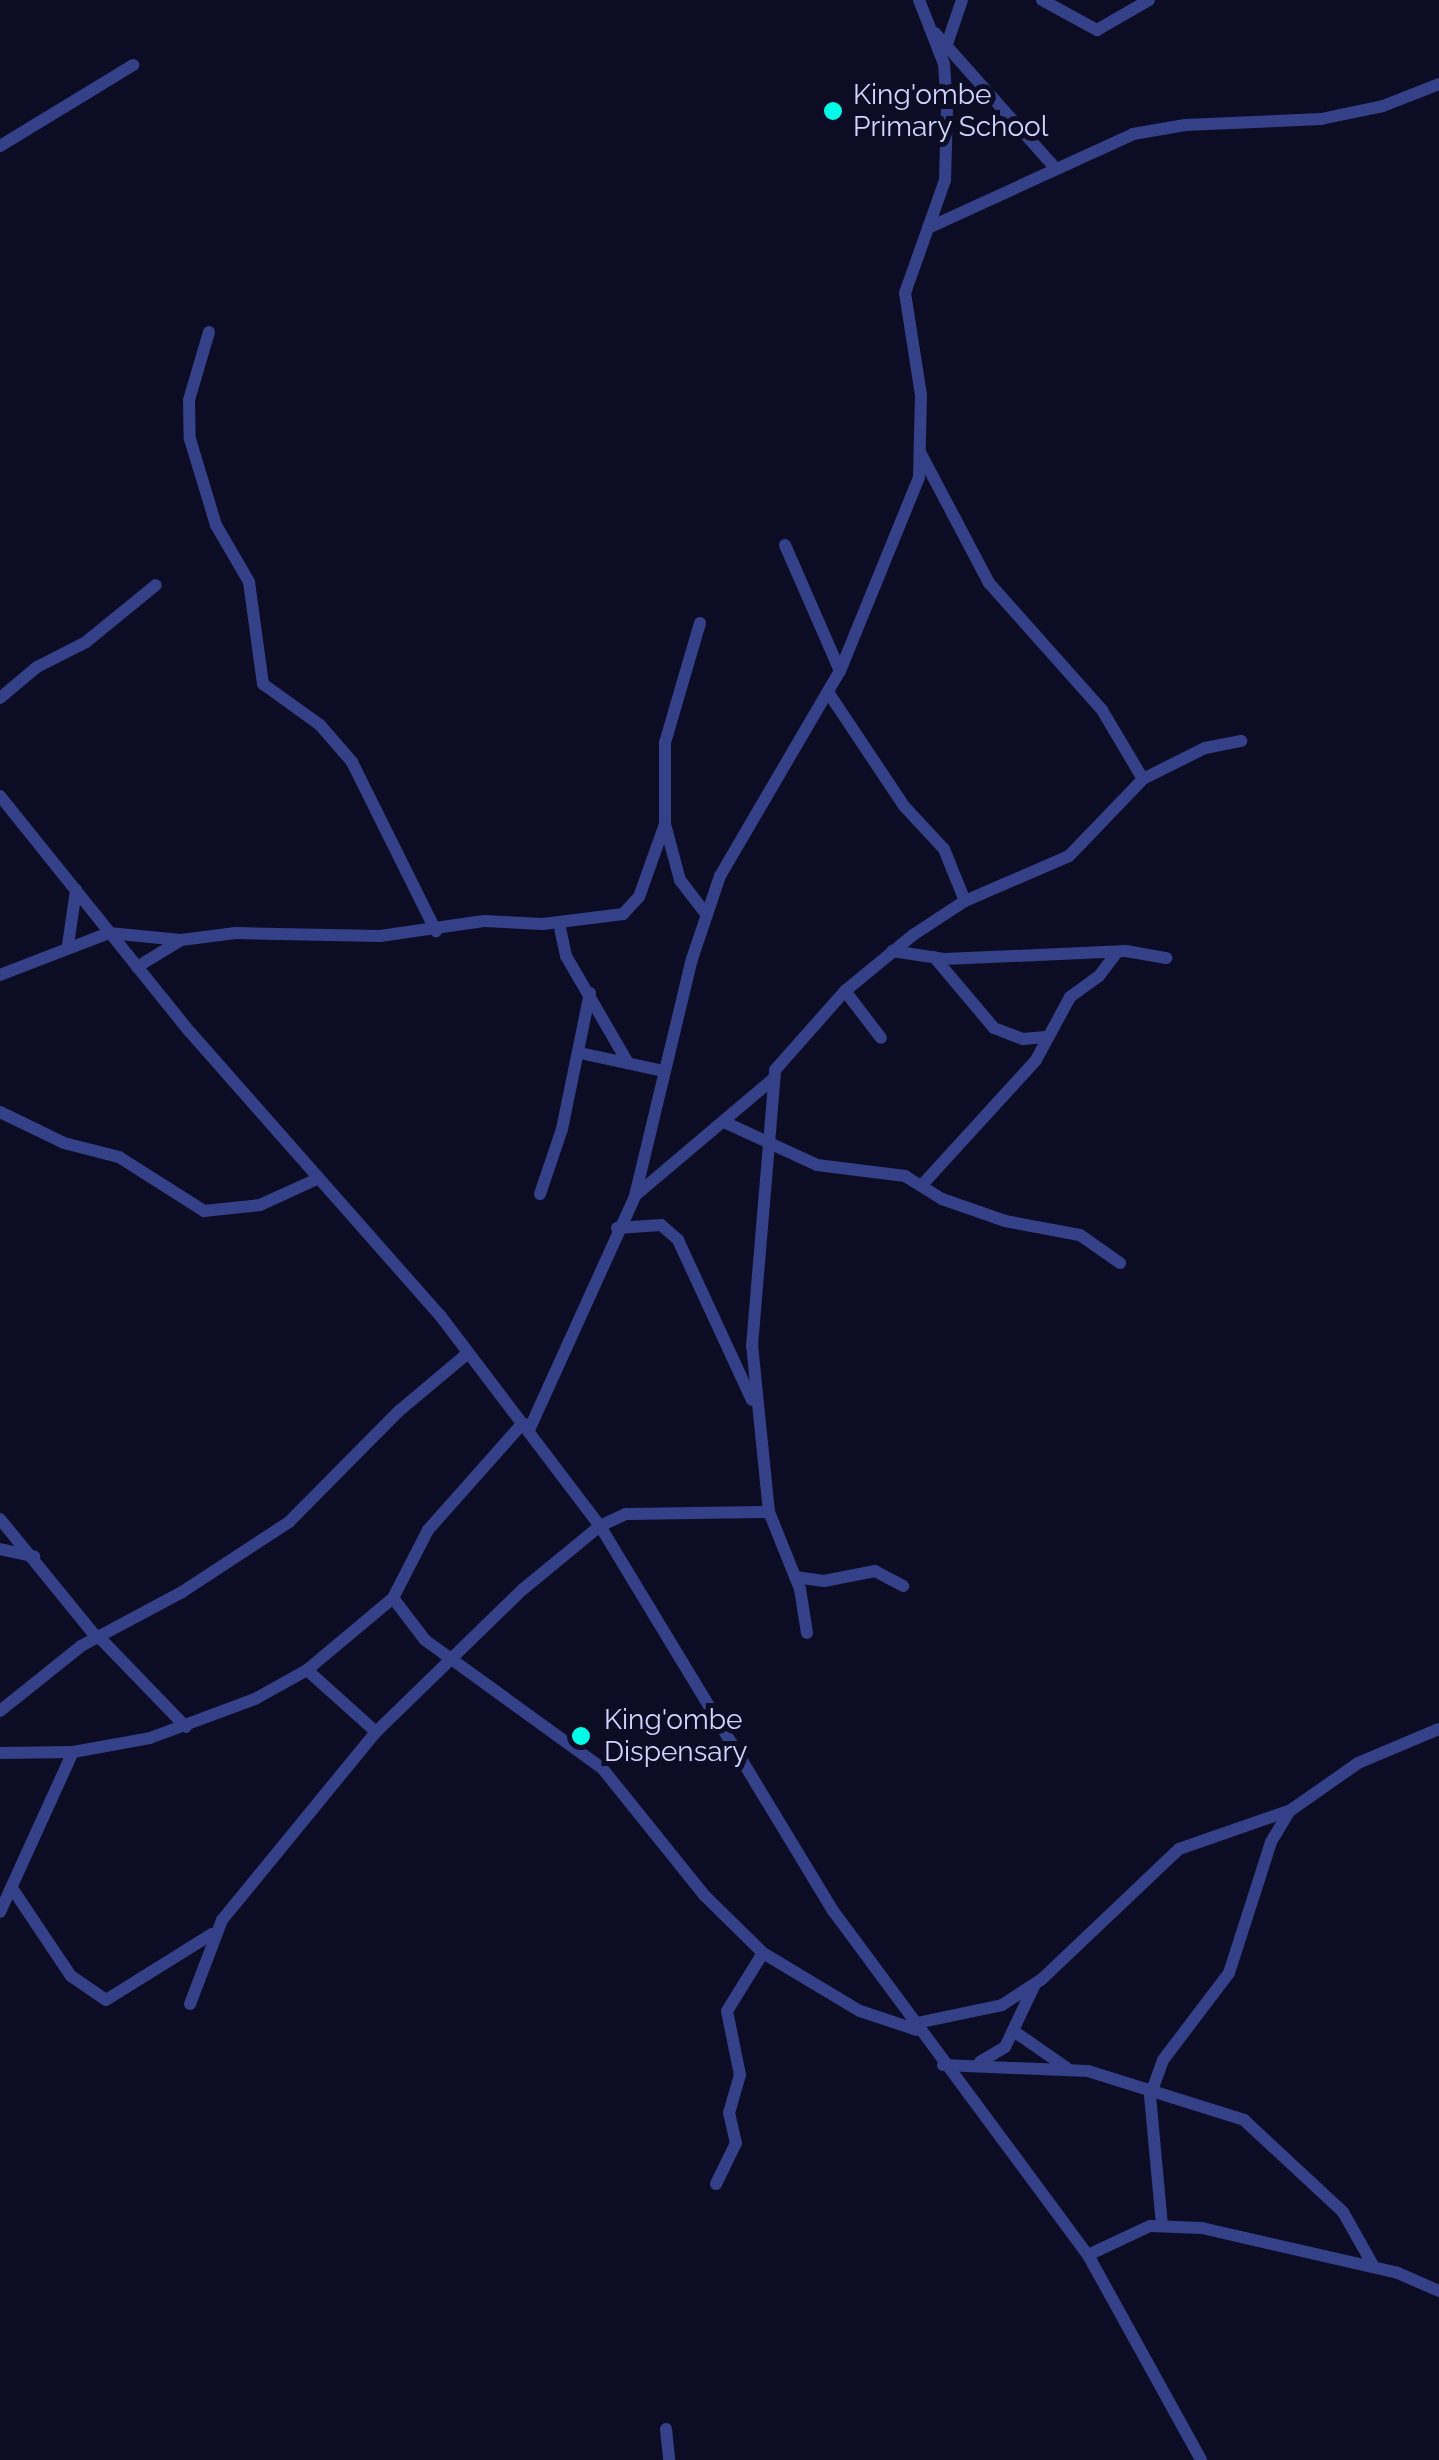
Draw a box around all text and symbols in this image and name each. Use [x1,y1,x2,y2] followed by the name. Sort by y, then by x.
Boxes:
[853,78,1049,144] place label: King'ombe Primary School
[822,100,844,122] marker: King'ombe Primary School
[604,1703,747,1769] place label: King'ombe Dispensary
[568,1723,594,1749] marker: King'ombe Dispensary

